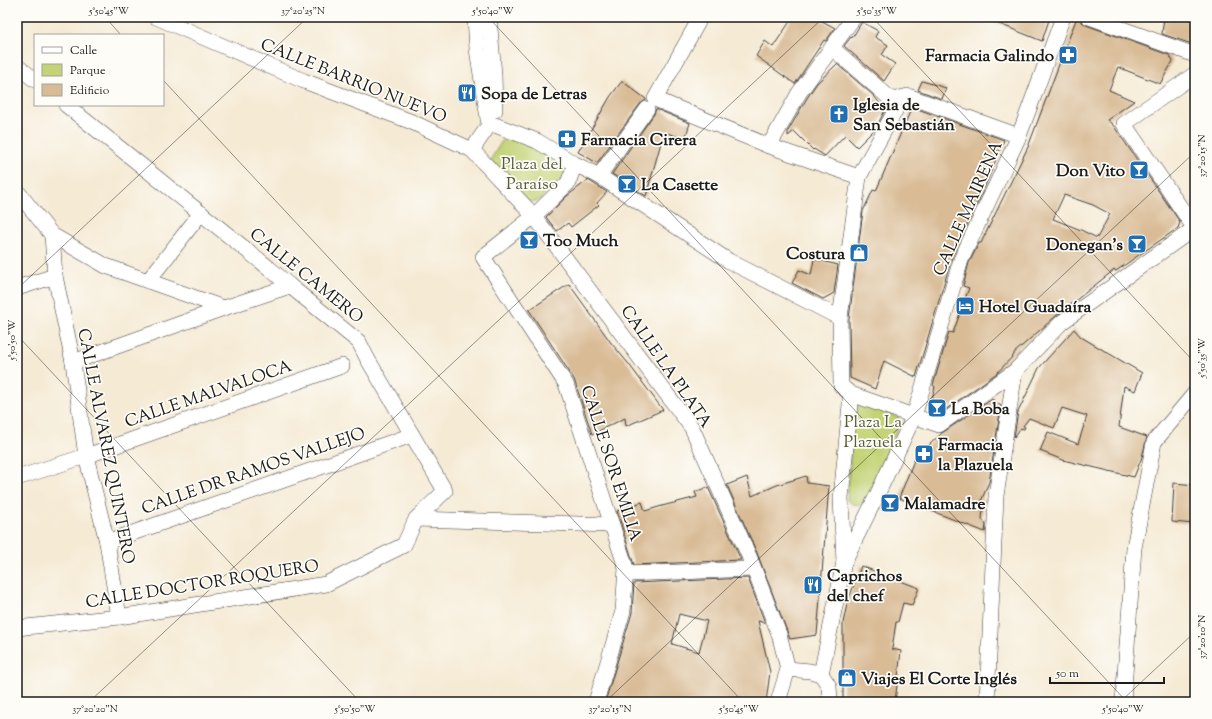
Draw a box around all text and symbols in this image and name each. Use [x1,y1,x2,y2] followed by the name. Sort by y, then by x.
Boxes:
[88,4,129,19] text: 5°50'45"W
[281,4,325,19] text: 37°20'25"N
[471,4,514,19] text: 5°50'40"W
[856,4,897,19] text: 5°50'35"W
[257,33,450,130] street label: CALLE BARRIO NUEVO
[34,34,164,106] legend
[70,42,98,60] text: Calle
[1057,44,1079,66] pharmacy icon: Farmacia Galindo
[925,45,1054,69] place label: Farmacia Galindo
[70,62,106,80] text: Parque
[70,82,110,100] text: Edificio
[456,82,478,104] restaurant icon: Sopa de Letras
[481,83,587,107] place label: Sopa de Letras
[853,94,956,138] place label: Iglesia de San Sebastián
[828,103,850,125] church icon: Iglesia de San Sebastián
[556,128,578,150] pharmacy icon: Farmacia Cirera
[581,129,697,153] place label: Farmacia Cirera
[1195,135,1210,177] text: 37°20'15"N
[928,137,1010,280] street label: CALLE MAIRENA
[501,153,563,197] park label: Plaza del Paraíso
[1128,159,1150,181] bar icon: Don Vito
[1056,160,1125,184] place label: Don Vito
[616,173,638,195] bar icon: La Casette
[641,174,718,198] place label: La Casette
[244,223,368,330] street label: CALLE CAMERO
[518,229,540,251] bar icon: Too Much
[543,230,618,254] place label: Too Much
[1126,233,1148,255] bar icon: Donegan's
[1046,234,1123,258] place label: Donegan's
[848,242,870,264] shop icon: Costura
[786,243,845,267] place label: Costura
[954,295,976,317] hotel icon: Hotel Guadaíra
[979,296,1092,320] place label: Hotel Guadaíra
[614,301,717,434] street label: CALLE LA PLATA
[5,320,20,361] text: 5°50'50"W
[70,326,140,566] street label: CALLE ALVAREZ QUINTERO
[1195,338,1210,379] text: 5°50'35"W
[122,355,296,435] street label: CALLE MALVALOCA
[574,383,647,545] street label: CALLE SOR EMILIA
[926,397,948,419] bar icon: La Boba
[951,398,1010,422] place label: La Boba
[844,411,903,455] park label: Plaza La Plazuela
[138,422,369,522] street label: CALLE DR RAMOS VALLEJO
[938,434,1013,478] place label: Farmacia la Plazuela
[913,443,935,465] pharmacy icon: Farmacia la Plazuela
[879,492,901,514] bar icon: Malamadre
[904,493,986,517] place label: Malamadre
[84,555,321,615] street label: CALLE DOCTOR ROQUERO
[827,565,902,609] place label: Caprichos del chef
[802,574,824,596] restaurant icon: Caprichos del chef
[1195,615,1210,659] text: 37°20'10"N
[1050,659,1164,685] scale bar
[1055,665,1079,683] text: 50 m
[836,667,858,689] shop icon: Viajes El Corte Inglés
[861,668,1017,692] place label: Viajes El Corte Inglés
[72,702,118,717] text: 37°20'20"N
[334,702,375,717] text: 5°50'50"W
[589,702,631,717] text: 37°20'15"N
[718,702,759,717] text: 5°50'45"W
[1101,702,1144,717] text: 5°50'40"W

